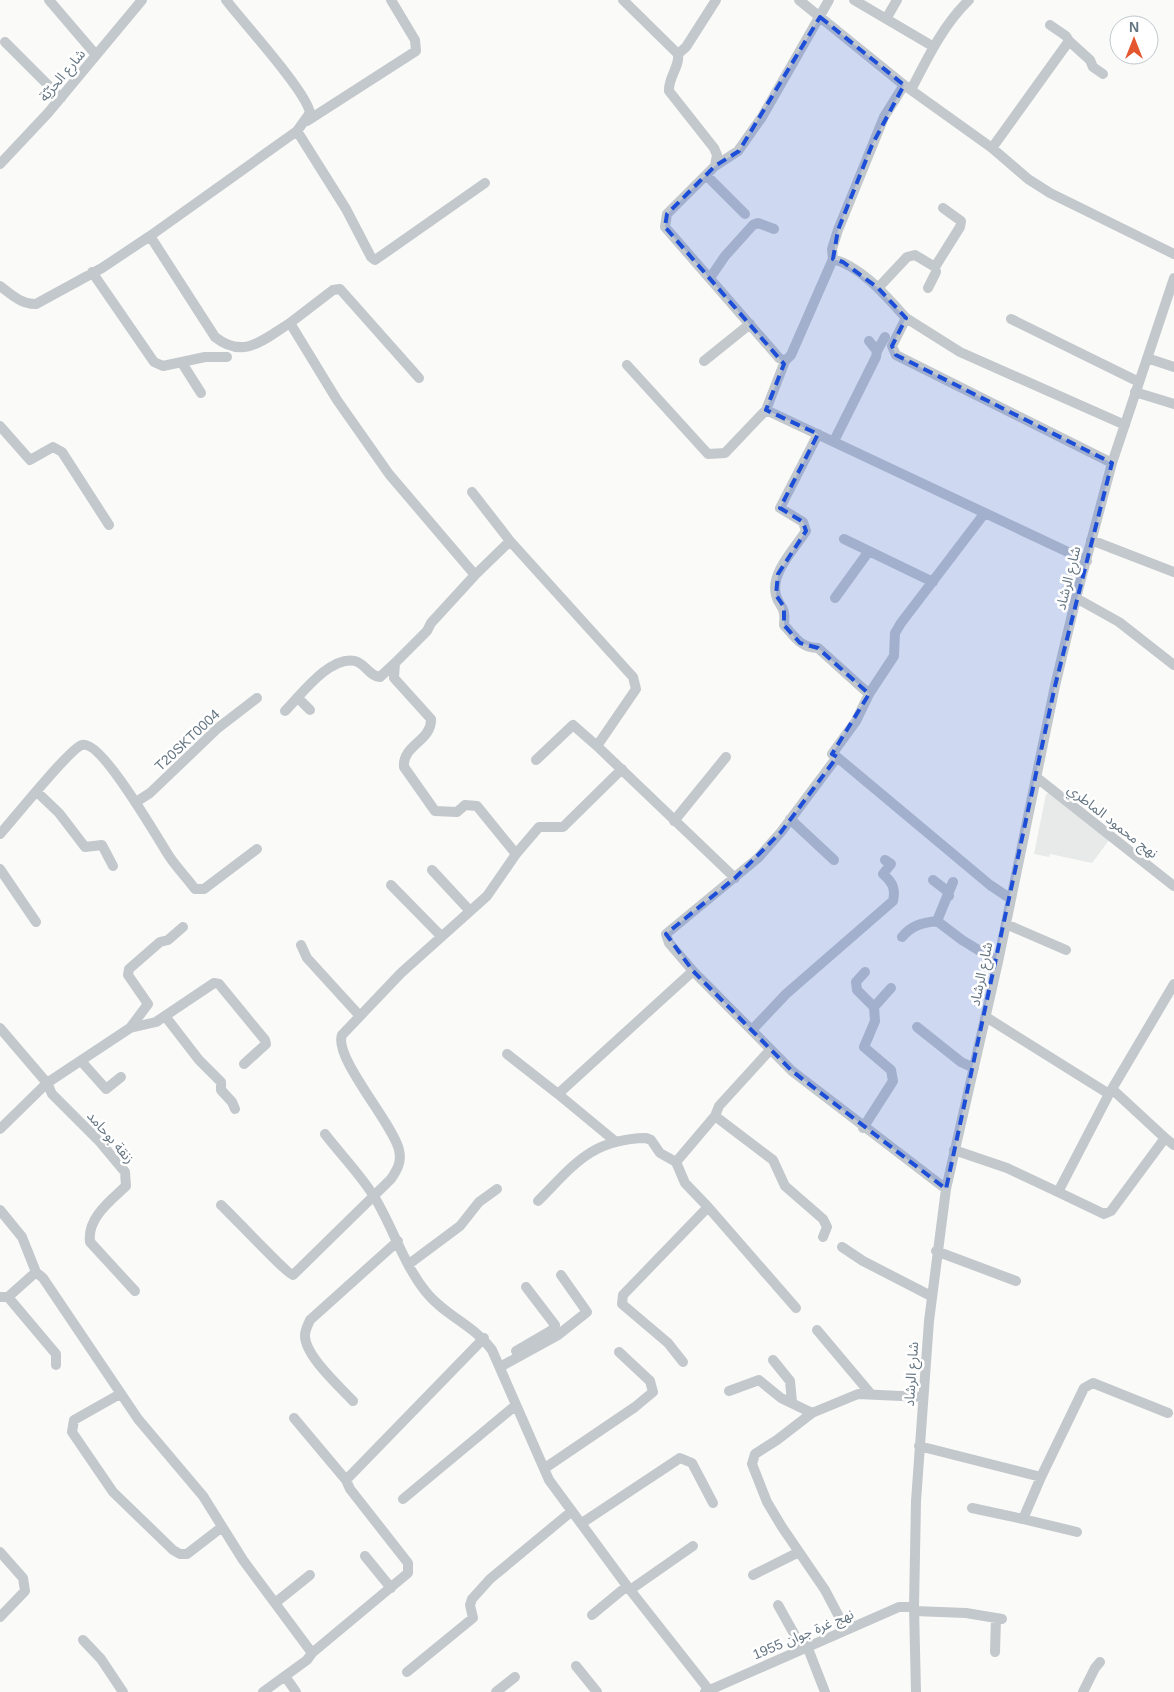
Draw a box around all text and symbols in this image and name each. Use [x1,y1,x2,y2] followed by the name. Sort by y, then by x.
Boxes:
[1109,15,1159,65] north arrow
[1129,19,1139,35] text: N
[36,46,91,106] street label: شارع الحرّيّة
[1052,545,1087,612] street label: شارع الرشاد
[151,706,223,774] street label: T20SKT0004
[1063,781,1162,864] street label: نهج محمود الماطري
[966,941,999,1008] street label: شارع الرشاد
[83,1108,138,1167] street label: زنقة بوحامد
[901,1341,924,1407] street label: شارع الرشاد
[750,1605,857,1665] street label: نهج غرة جوان 1955

